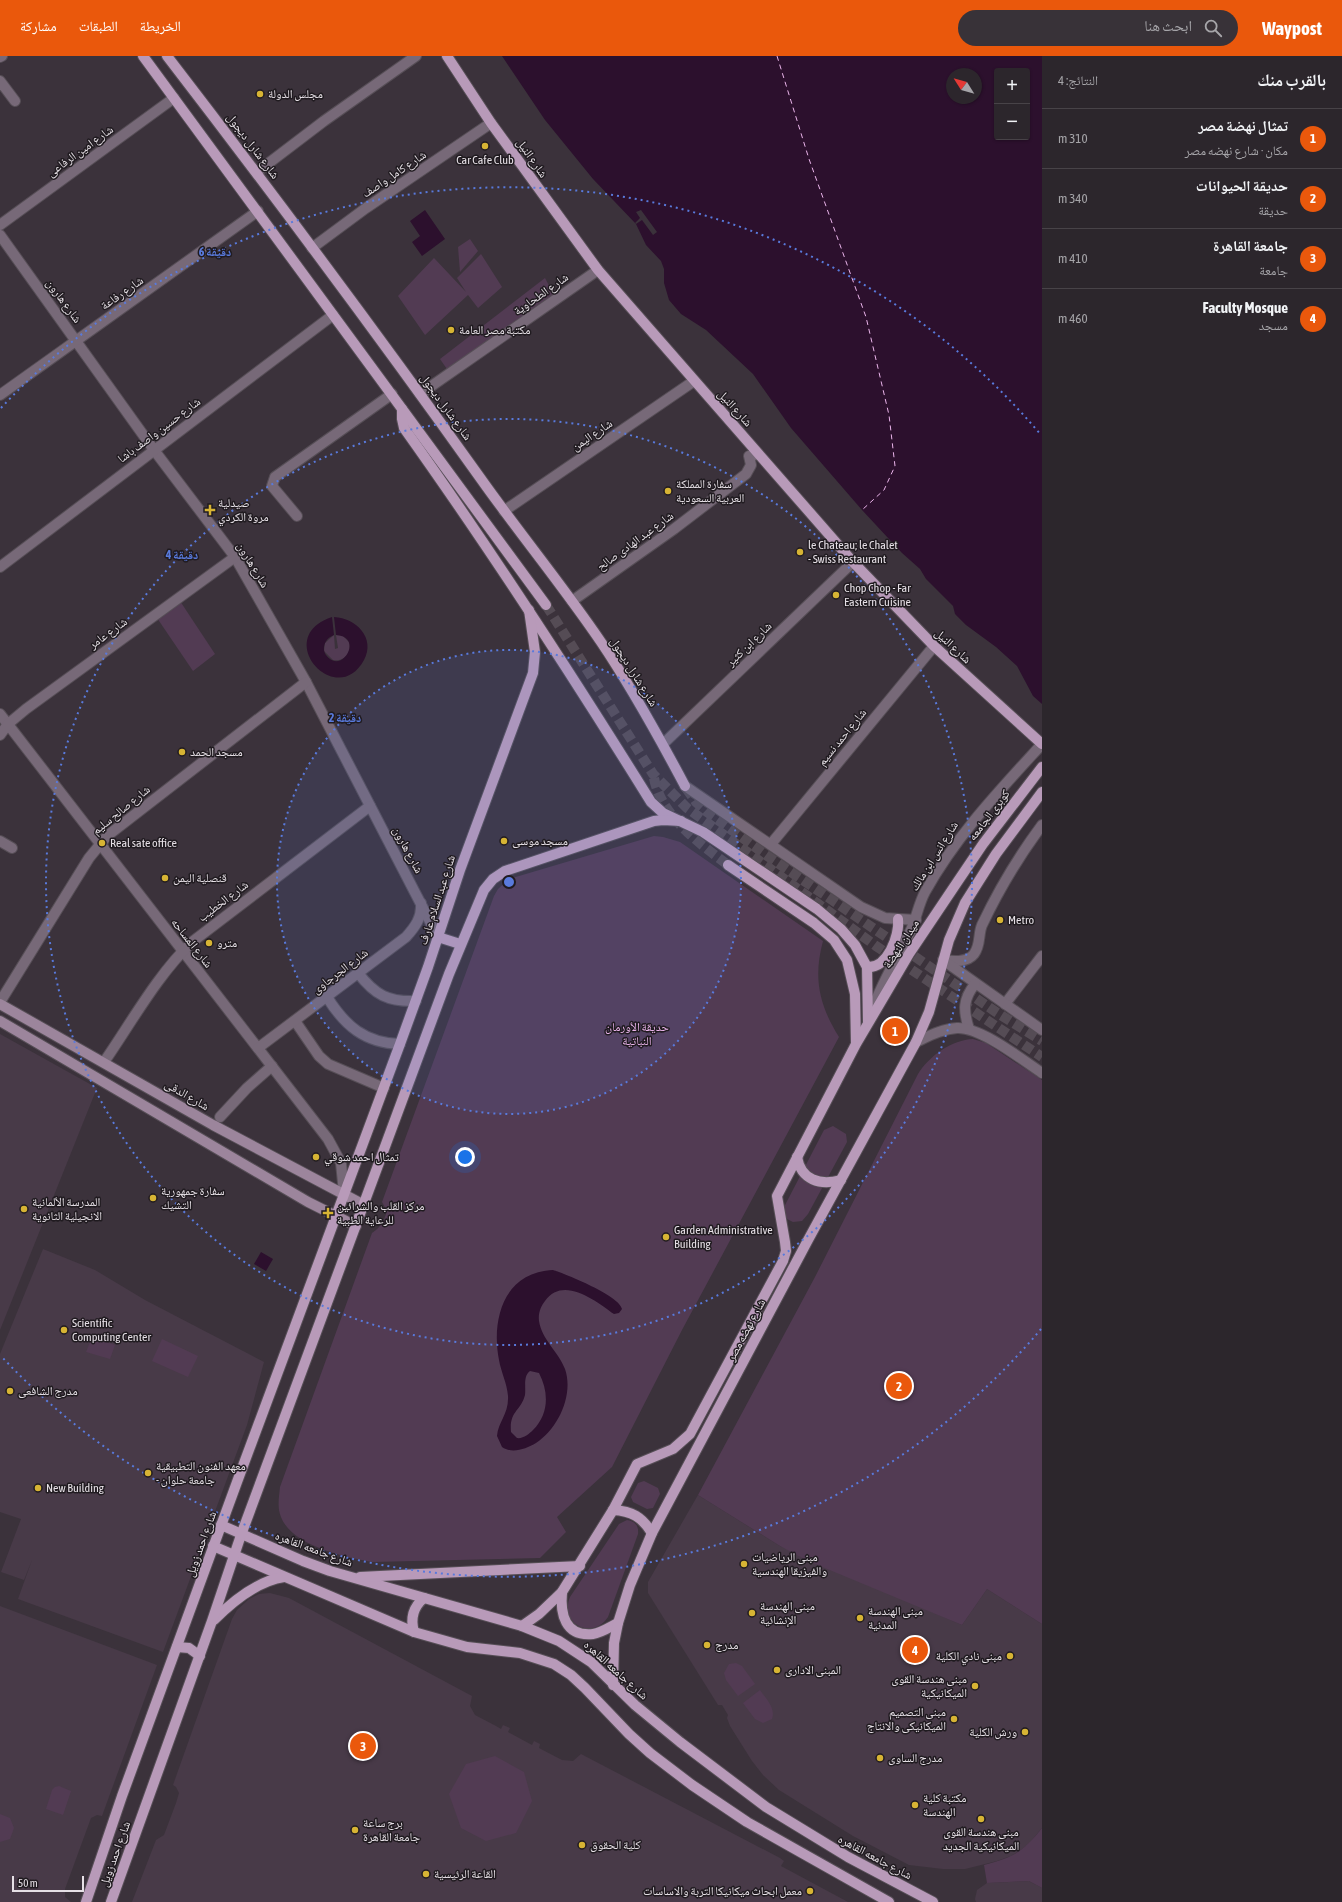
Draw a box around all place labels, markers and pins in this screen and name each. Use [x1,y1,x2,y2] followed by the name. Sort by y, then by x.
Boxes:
[268,87,323,101] place label: مجلس الدولة
[255,89,265,99] marker: مجلس الدولة
[480,141,490,151] marker: Car Cafe Club
[456,153,514,167] place label: Car Cafe Club
[459,323,530,337] place label: مكتبة مصر العامة
[446,325,456,335] marker: مكتبة مصر العامة
[676,477,744,505] place label: سفارة المملكة العربية السعودية
[663,486,673,496] marker: سفارة المملكة العربية السعودية
[218,496,269,527] place label: صيدلية مروة الكردي
[205,505,215,515] marker: صيدلية مروة الكردي
[808,538,898,566] place label: le Chateau; le Chalet - Swiss Restaurant
[795,547,805,557] marker: le Chateau; le Chalet - Swiss Restaurant
[844,581,911,609] place label: Chop Chop - Far Eastern Cuisine
[831,590,841,600] marker: Chop Chop - Far Eastern Cuisine
[190,745,243,759] place label: مسجد الحمد
[177,747,187,757] marker: مسجد الحمد
[512,834,568,848] place label: مسجد موسى
[110,836,177,850] place label: Real sate office
[499,836,509,846] marker: مسجد موسى
[97,838,107,848] marker: Real sate office
[173,871,227,885] place label: قنصلية اليمن
[160,873,170,883] marker: قنصلية اليمن
[502,875,516,889] centre of rings
[1008,913,1034,927] place label: Metro
[995,915,1005,925] marker: Metro
[217,936,237,950] place label: مترو
[204,938,214,948] marker: مترو
[882,1016,908,1046] pin: 1
[324,1150,399,1167] place label: تمثال احمد شوقي
[311,1152,321,1162] marker: تمثال احمد شوقي
[161,1184,225,1212] place label: سفارة جمهورية التشيك
[148,1193,158,1203] marker: سفارة جمهورية التشيك
[32,1195,102,1223] place label: المدرسة الألمانية الانجيلية الثانوية
[337,1199,425,1227] place label: مركز القلب والشرائين للرعاية الطبية
[19,1204,29,1214] marker: المدرسة الألمانية الانجيلية الثانوية
[322,1207,334,1219] marker: مركز القلب والشرائين للرعاية الطبية
[674,1223,773,1251] place label: Garden Administrative Building
[661,1232,671,1242] marker: Garden Administrative Building
[72,1316,151,1344] place label: Scientific Computing Center
[59,1325,69,1335] marker: Scientific Computing Center
[886,1371,912,1401] pin: 2
[18,1384,78,1398] place label: مدرج الشافعى
[5,1386,15,1396] marker: مدرج الشافعى
[156,1459,246,1487] place label: معهد الفنون التطبيقية - جامعة حلوان
[143,1468,153,1478] marker: معهد الفنون التطبيقية - جامعة حلوان
[46,1481,105,1495] place label: New Building
[33,1483,43,1493] marker: New Building
[752,1550,827,1578] place label: مبنى الرياضيات والفيزيقا الهندسية
[739,1559,749,1569] marker: مبنى الرياضيات والفيزيقا الهندسية
[760,1599,815,1627] place label: مبنى الهندسة الإنشائية
[868,1604,923,1632] place label: مبنى الهندسة المدنية
[747,1608,757,1618] marker: مبنى الهندسة الإنشائية
[855,1613,865,1623] marker: مبنى الهندسة المدنية
[902,1635,928,1665] pin: 4
[715,1638,738,1652] place label: مدرج
[702,1640,712,1650] marker: مدرج
[936,1649,1002,1666] place label: مبنى نادي الكلية
[1005,1651,1015,1661] marker: مبنى نادي الكلية
[785,1663,841,1677] place label: المبنى الادارى
[772,1665,782,1675] marker: المبنى الادارى
[891,1672,967,1700] place label: مبنى هندسة القوى الميكانيكية
[970,1681,980,1691] marker: مبنى هندسة القوى الميكانيكية
[867,1705,946,1733] place label: مبنى التصميم الميكانيكى والانتاج
[949,1714,959,1724] marker: مبنى التصميم الميكانيكى والانتاج
[969,1725,1017,1739] place label: ورش الكلية
[1020,1727,1030,1737] marker: ورش الكلية
[350,1731,376,1761] pin: 3
[888,1751,943,1765] place label: مدرج الساوى
[875,1753,885,1763] marker: مدرج الساوى
[923,1791,967,1819] place label: مكتبة كلية الهندسة
[910,1800,920,1810] marker: مكتبة كلية الهندسة
[976,1814,986,1824] marker: مبنى هندسة القوى الميكانيكية الجديد
[363,1816,420,1844] place label: برج ساعة جامعة القاهرة
[350,1825,360,1835] marker: برج ساعة جامعة القاهرة
[943,1825,1019,1853] place label: مبنى هندسة القوى الميكانيكية الجديد
[590,1838,641,1852] place label: كلية الحقوق
[577,1840,587,1850] marker: كلية الحقوق
[434,1867,496,1881] place label: القاعة الرئيسية
[421,1869,431,1879] marker: القاعة الرئيسية
[643,1884,802,1898] place label: معمل ابحاث ميكانيكا التربة والاساسات
[805,1886,815,1896] marker: معمل ابحاث ميكانيكا التربة والاساسات

